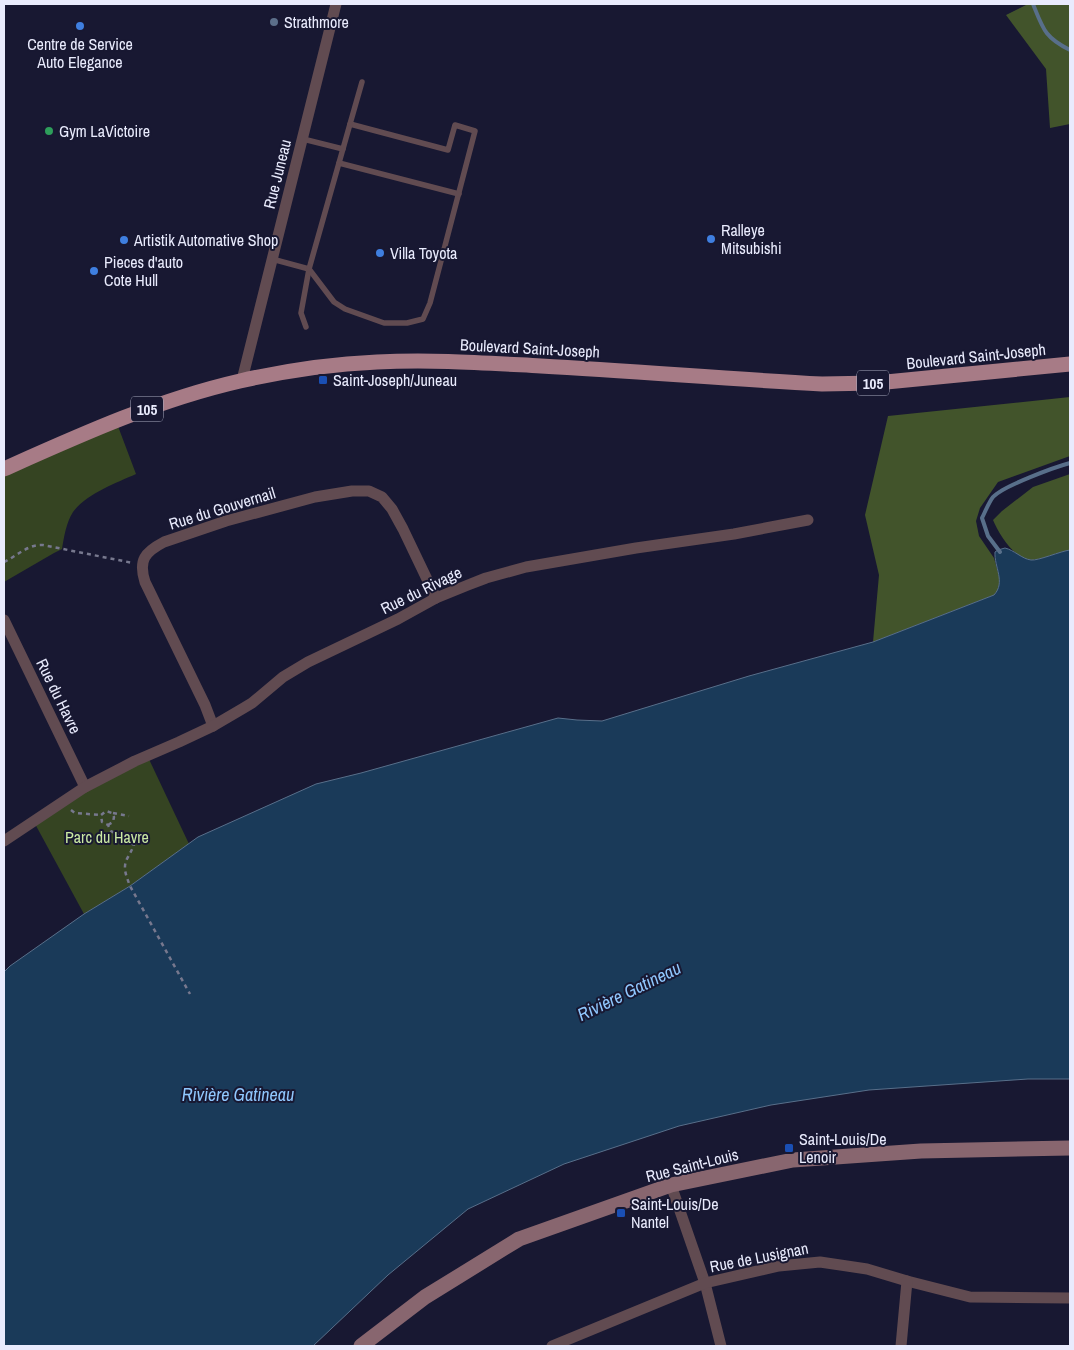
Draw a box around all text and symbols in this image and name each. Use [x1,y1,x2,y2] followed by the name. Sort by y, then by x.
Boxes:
[284,11,349,33] place label: Strathmore
[268,16,280,28] marker: Strathmore
[74,20,86,32] marker: Centre de Service Auto Elegance
[27,33,133,73] place label: Centre de Service Auto Elegance
[59,120,150,142] place label: Gym LaVictoire
[43,125,55,137] marker: Gym LaVictoire
[258,137,296,211] street label: Rue Juneau
[721,219,782,259] place label: Ralleye Mitsubishi
[133,229,278,251] place label: Artistik Automative Shop
[705,233,717,245] marker: Ralleye Mitsubishi
[118,234,130,246] marker: Artistik Automative Shop
[390,242,458,264] place label: Villa Toyota
[374,247,386,259] marker: Villa Toyota
[104,251,183,291] place label: Pieces d'auto Cote Hull
[88,265,100,277] marker: Pieces d'auto Cote Hull
[459,333,601,363] street label: Boulevard Saint-Joseph
[905,338,1047,374] street label: Boulevard Saint-Joseph
[333,369,457,391] place label: Saint-Joseph/Juneau
[857,370,889,396] road number: 105
[317,374,329,386] marker: Saint-Joseph/Juneau
[131,396,163,422] road number: 105
[166,481,278,535] street label: Rue du Gouvernail
[377,561,465,619] street label: Rue du Rivage
[31,655,87,737] street label: Rue du Havre
[65,826,149,848] park label: Parc du Havre
[573,955,685,1027] water label: Rivière Gatineau
[182,1082,294,1107] water label: Rivière Gatineau
[799,1128,887,1168] place label: Saint-Louis/De Lenoir
[783,1142,795,1154] marker: Saint-Louis/De Lenoir
[643,1143,741,1187] street label: Rue Saint-Louis
[631,1193,719,1233] place label: Saint-Louis/De Nantel
[615,1207,627,1219] marker: Saint-Louis/De Nantel
[708,1237,810,1277] street label: Rue de Lusignan

